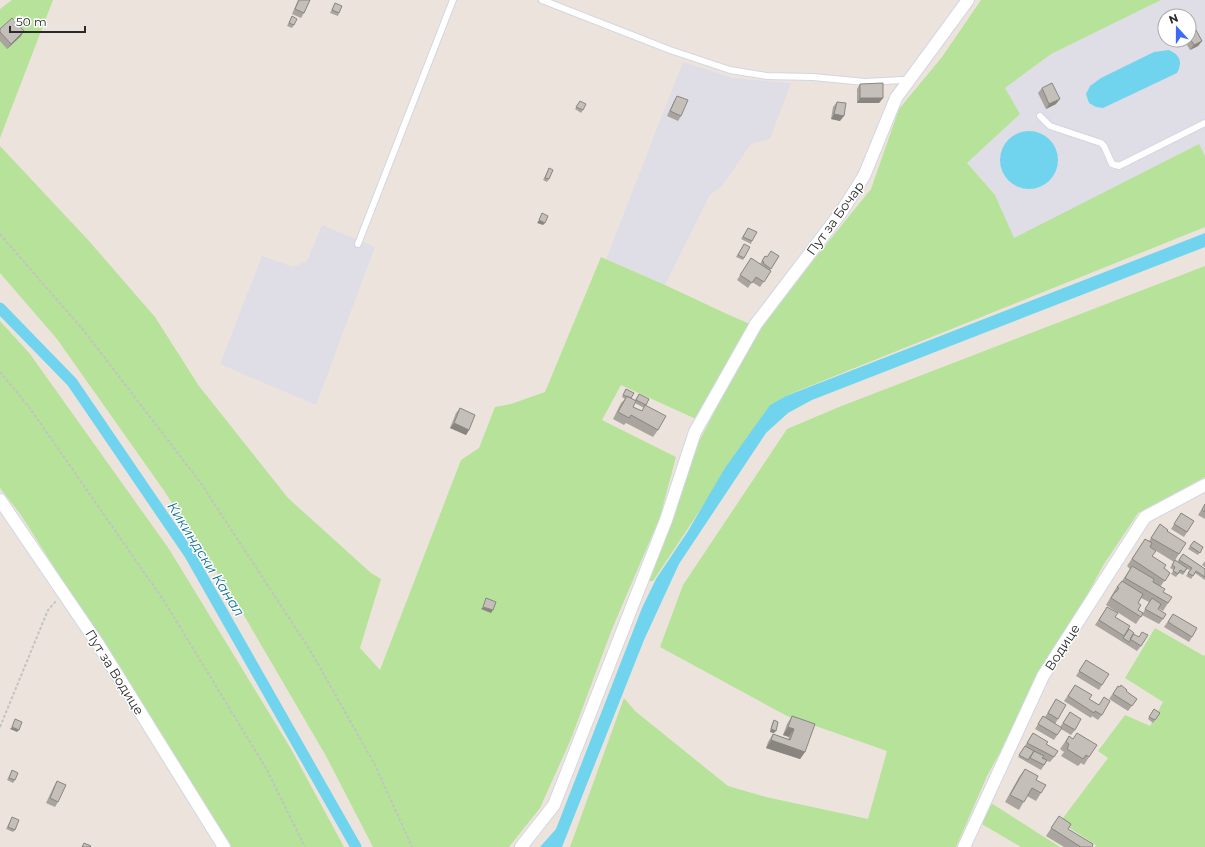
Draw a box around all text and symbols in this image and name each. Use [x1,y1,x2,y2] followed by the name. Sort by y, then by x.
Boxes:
[10,8,85,34] scale bar
[1157,8,1197,48] north arrow
[1167,11,1180,27] text: N
[16,14,47,29] text: 50 m
[803,178,867,258] street label: Пут за Бочар
[163,498,249,620] water label: Кикиндски Канал
[1041,621,1083,673] street label: Водице
[82,626,148,718] street label: Пут за Водице

